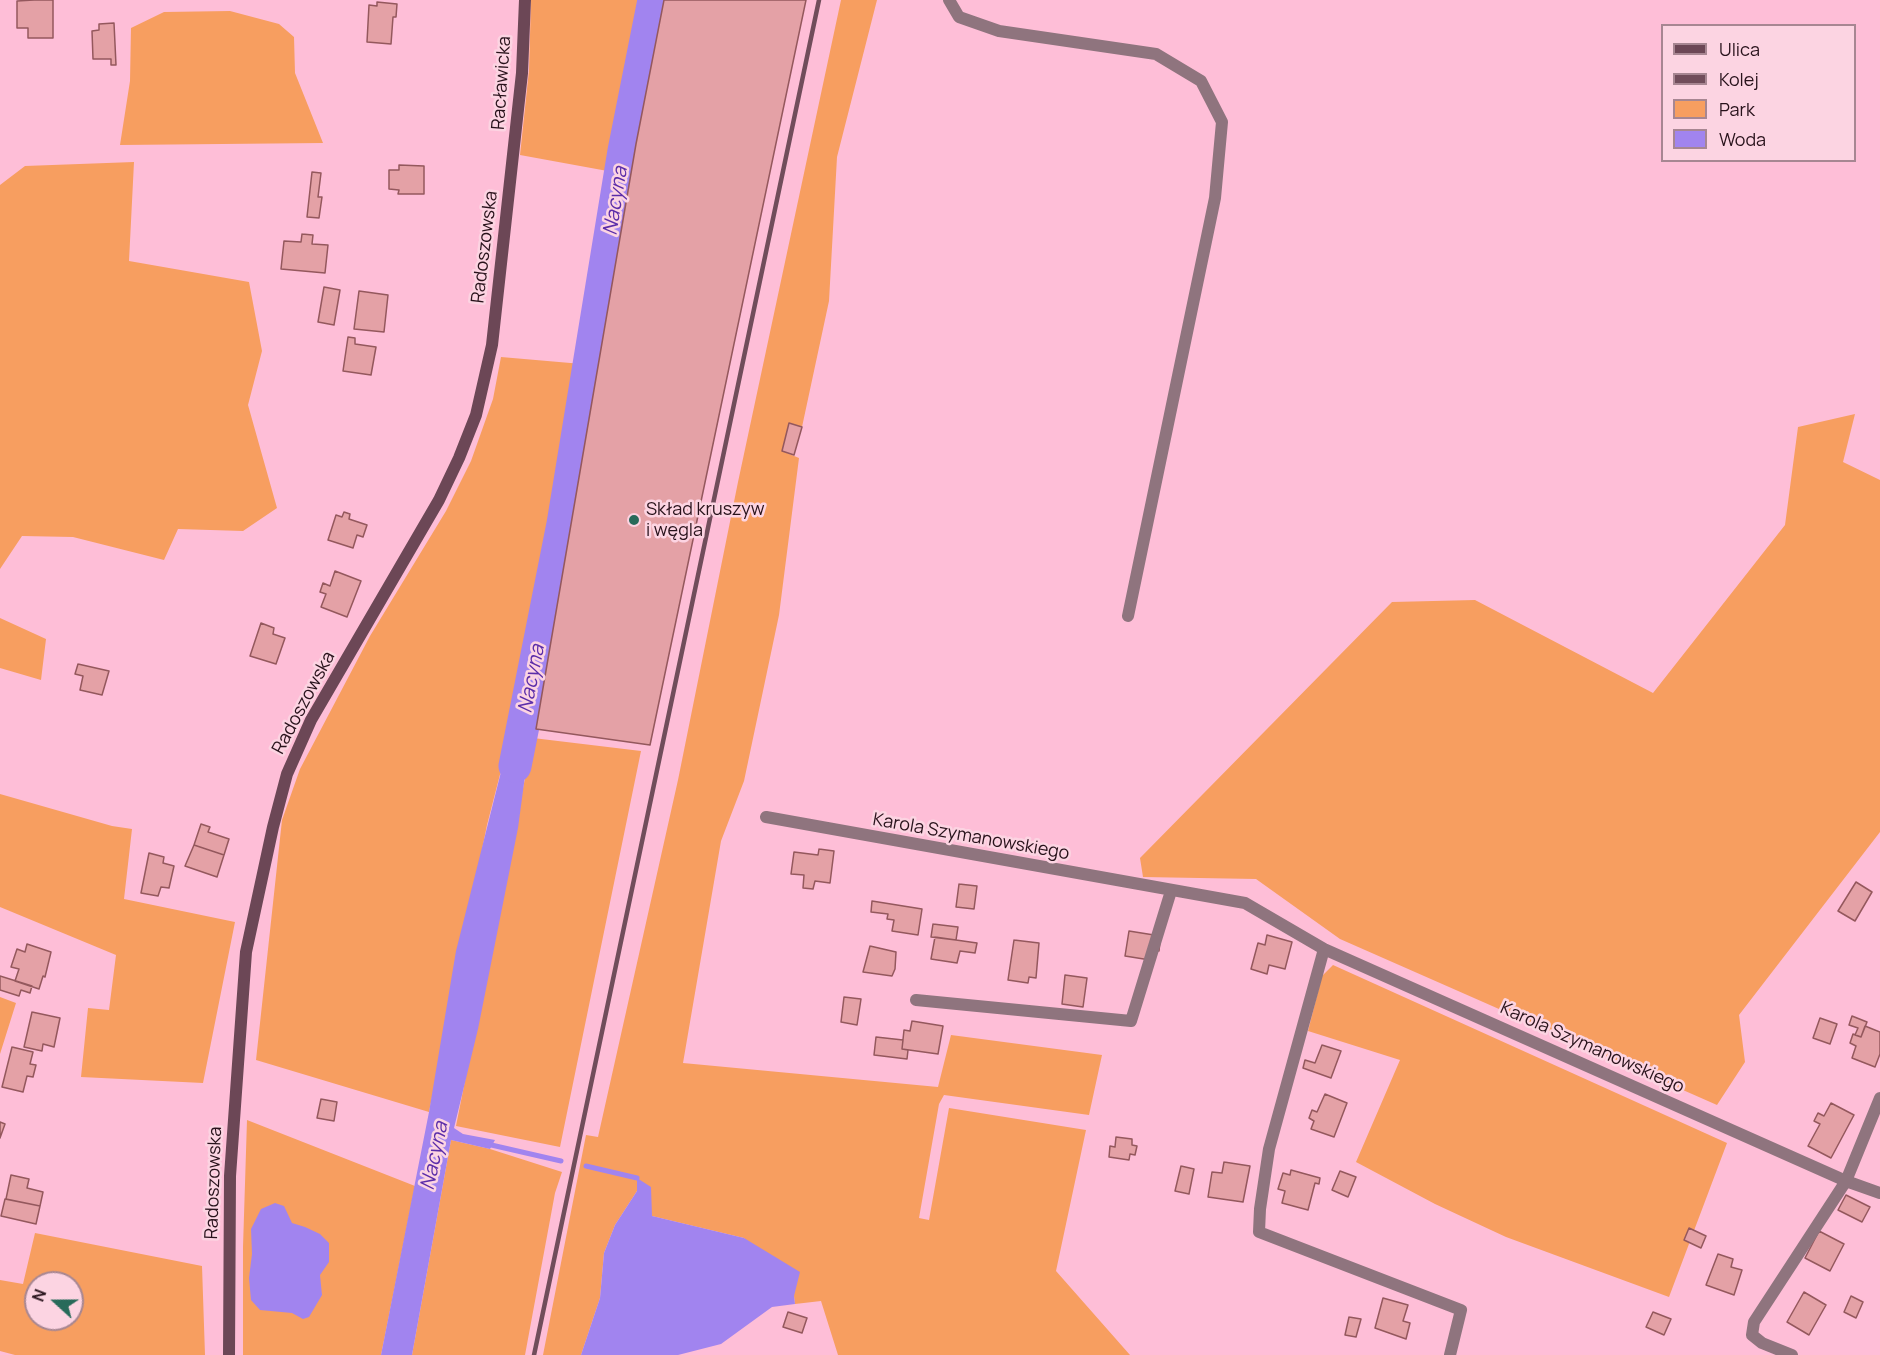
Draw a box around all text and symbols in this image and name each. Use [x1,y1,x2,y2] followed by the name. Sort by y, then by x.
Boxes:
[1661,24,1856,162] legend
[488,35,516,131] street label: Racławicka
[1719,37,1760,61] text: Ulica
[1719,67,1759,91] text: Kolej
[1719,97,1755,121] text: Park
[1719,127,1766,151] text: Woda
[599,165,633,237] water label: Nacyna
[467,190,503,304] street label: Radoszowska
[646,499,765,542] place label: Skład kruszyw i węgla
[627,513,641,527] marker: Skład kruszyw i węgla
[514,643,550,715] water label: Nacyna
[268,648,340,758] street label: Radoszowska
[871,809,1071,865] street label: Karola Szymanowskiego
[1497,998,1687,1098] street label: Karola Szymanowskiego
[416,1120,454,1192] water label: Nacyna
[201,1126,227,1240] street label: Radoszowska
[24,1271,84,1331] north arrow
[27,1286,51,1305] text: N

